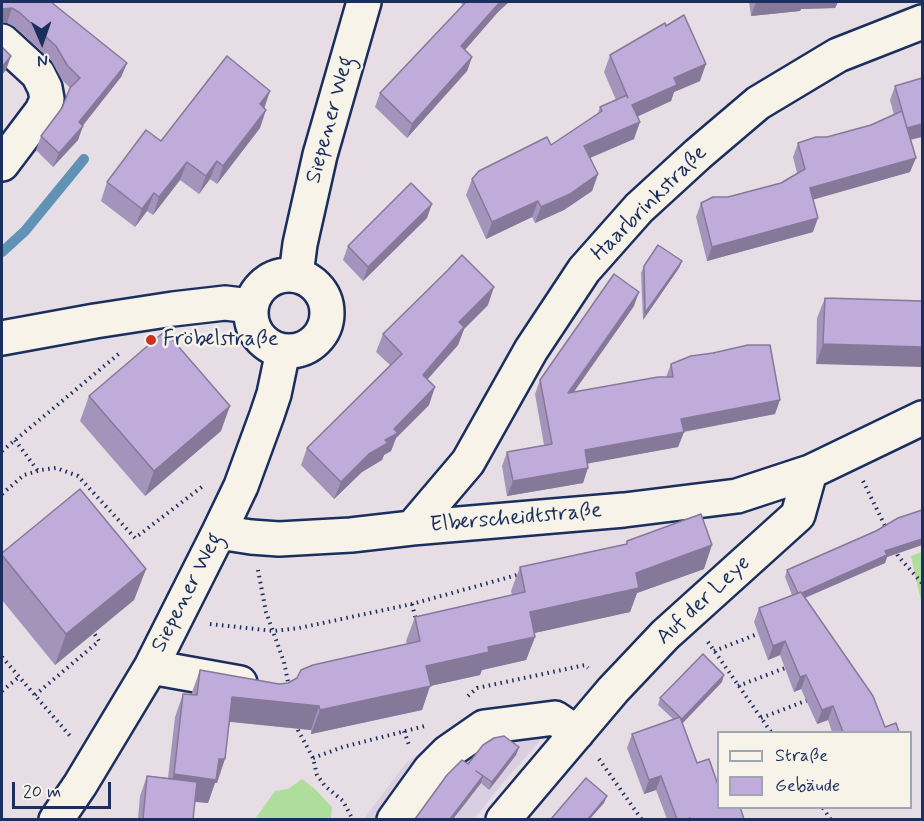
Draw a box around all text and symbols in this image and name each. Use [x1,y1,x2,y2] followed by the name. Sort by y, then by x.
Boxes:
[12,12,72,72] north arrow
[37,50,48,71] text: N
[301,54,361,186] street label: Siepener Weg
[587,141,713,267] street label: Haarbrinkstraße
[163,327,279,353] place label: Fröbelstraße
[144,333,158,347] marker: Fröbelstraße
[429,498,603,540] street label: Elberscheidtstraße
[147,529,229,657] street label: Siepener Weg
[652,551,756,651] street label: Auf der Leye
[717,731,912,809] legend
[775,744,828,768] text: Straße
[15,770,114,808] scale bar
[775,774,840,798] text: Gebäude
[23,780,61,804] text: 20 m

